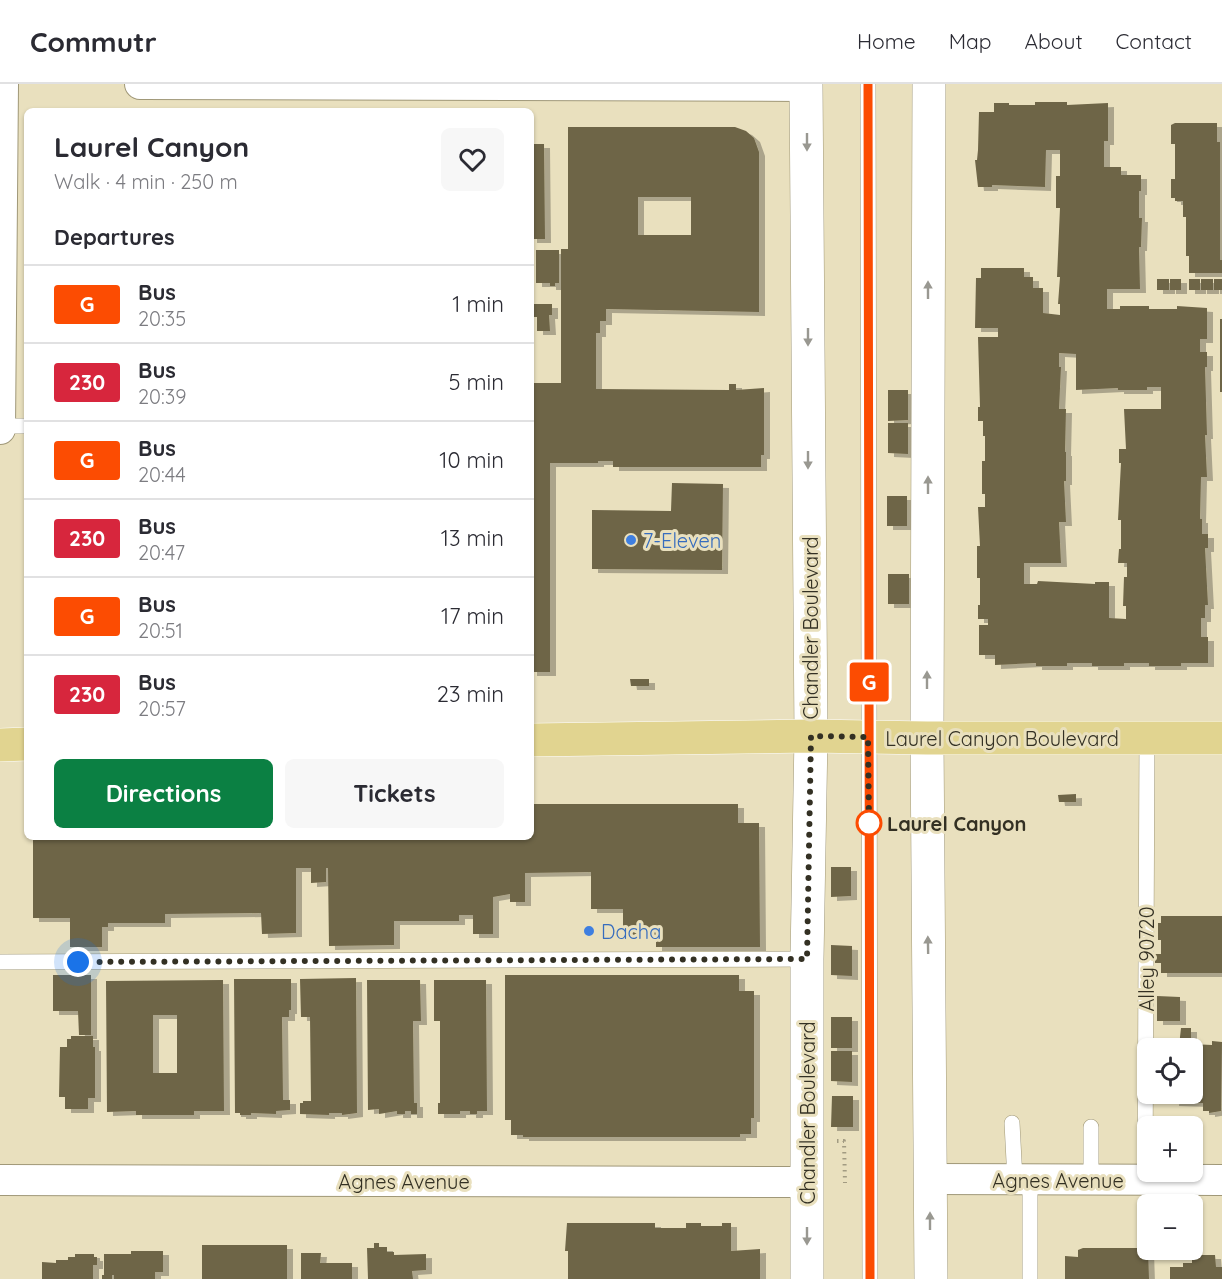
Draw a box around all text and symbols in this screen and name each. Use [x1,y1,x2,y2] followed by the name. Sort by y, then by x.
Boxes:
[30,24,157,59] text: Commutr
[857,28,916,54] text: Home
[949,28,992,54] text: Map
[1025,28,1083,54] text: About
[1116,28,1192,54] text: Contact
[441,128,504,191] button: heart
[54,129,249,164] text: Laurel Canyon
[802,133,812,152] one-way arrow
[54,169,238,194] text: Walk · 4 min · 250 m
[54,223,175,251] text: Departures
[138,278,176,306] text: Bus
[923,280,933,299] one-way arrow
[452,290,504,318] text: 1 min
[80,291,94,317] text: G
[138,306,186,331] text: 20:35
[803,328,813,347] one-way arrow
[138,356,176,384] text: Bus
[449,368,504,396] text: 5 min
[69,369,105,395] text: 230
[138,384,186,409] text: 20:39
[138,434,176,462] text: Bus
[439,446,504,474] text: 10 min
[80,447,94,473] text: G
[803,451,813,470] one-way arrow
[138,462,186,487] text: 20:44
[923,475,933,494] one-way arrow
[138,512,176,540] text: Bus
[441,524,504,552] text: 13 min
[69,525,105,551] text: 230
[643,528,721,553] place label: 7-Eleven
[624,533,638,547] marker: 7-Eleven
[798,536,823,720] street label: Chandler Boulevard
[138,540,185,565] text: 20:47
[138,590,176,618] text: Bus
[441,602,504,630] text: 17 min
[80,603,94,629] text: G
[138,618,183,643] text: 20:51
[850,662,888,702] line badge: G
[138,668,176,696] text: Bus
[862,669,876,695] text: G
[922,670,932,689] one-way arrow
[437,680,504,708] text: 23 min
[69,681,105,707] text: 230
[138,696,186,721] text: 20:57
[885,726,1119,751] street label: Laurel Canyon Boulevard
[54,759,273,828] button: Directions
[285,759,504,828] button: Tickets
[856,810,882,836] marker: Laurel Canyon
[887,811,1026,836] place label: Laurel Canyon
[1134,906,1159,1012] street label: Alley 90720
[601,919,661,944] place label: Dacha
[582,924,596,938] marker: Dacha
[924,936,933,955] one-way arrow
[63,947,93,977] your location
[795,1021,820,1205] street label: Chandler Boulevard
[1137,1038,1203,1260] map controls
[1137,1038,1203,1104] button: locate
[1137,1116,1203,1182] button: +
[992,1168,1124,1193] street label: Agnes Avenue
[338,1169,470,1194] street label: Agnes Avenue
[1137,1194,1203,1260] button: −
[925,1211,935,1230] one-way arrow
[802,1226,812,1245] one-way arrow

